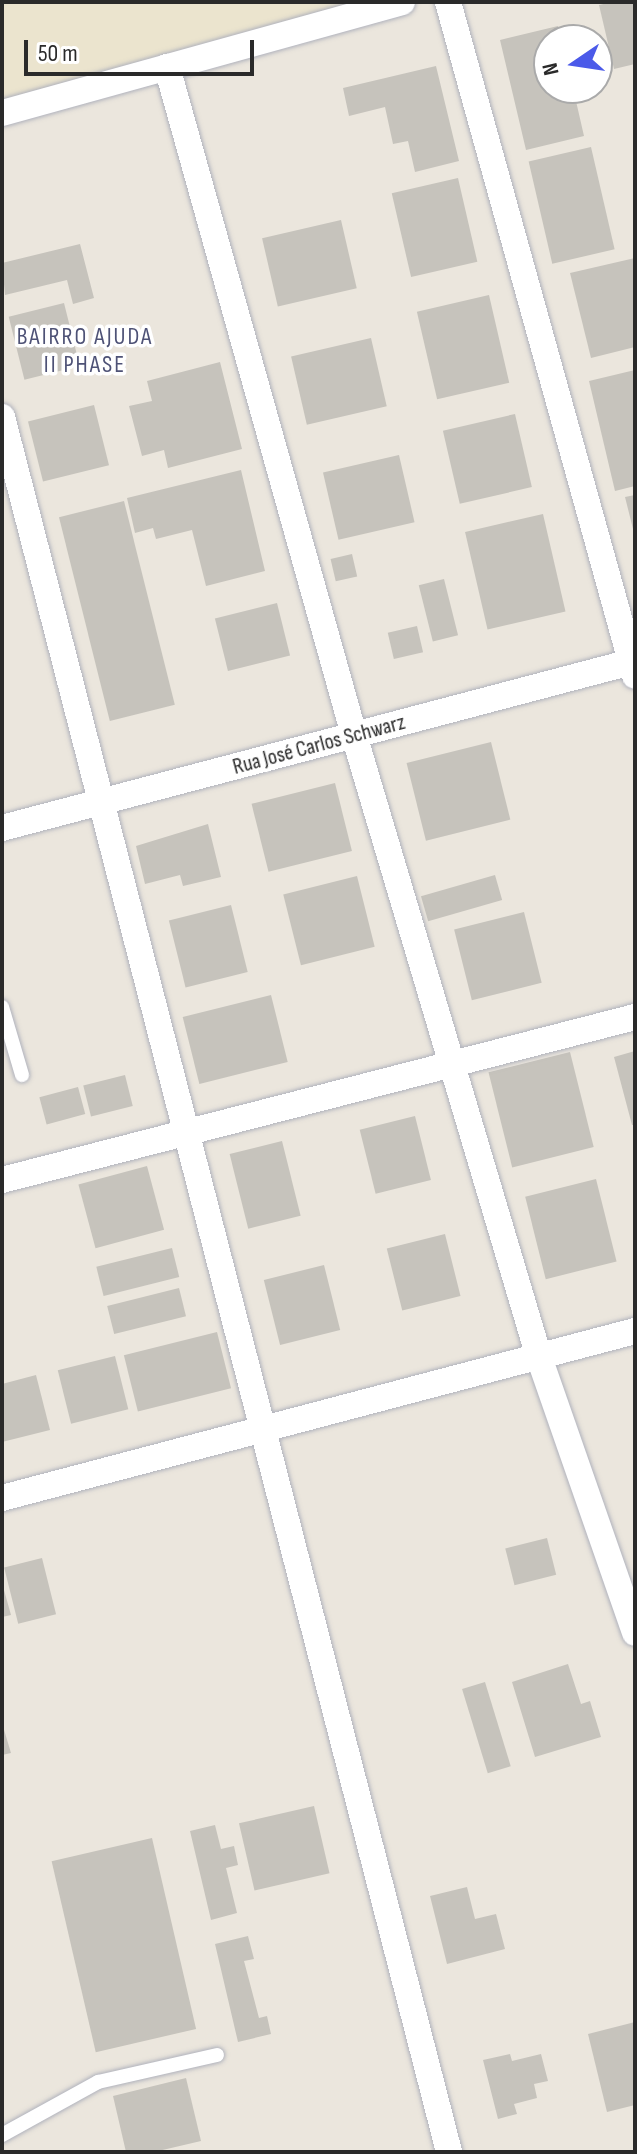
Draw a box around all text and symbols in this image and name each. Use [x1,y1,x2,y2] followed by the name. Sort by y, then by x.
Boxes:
[28,24,258,74] scale bar
[533,24,613,104] north arrow
[38,39,78,68] text: 50 m
[537,60,566,78] text: N
[17,323,153,379] district label: BAIRRO AJUDA II PHASE
[230,709,408,781] street label: Rua José Carlos Schwarz

